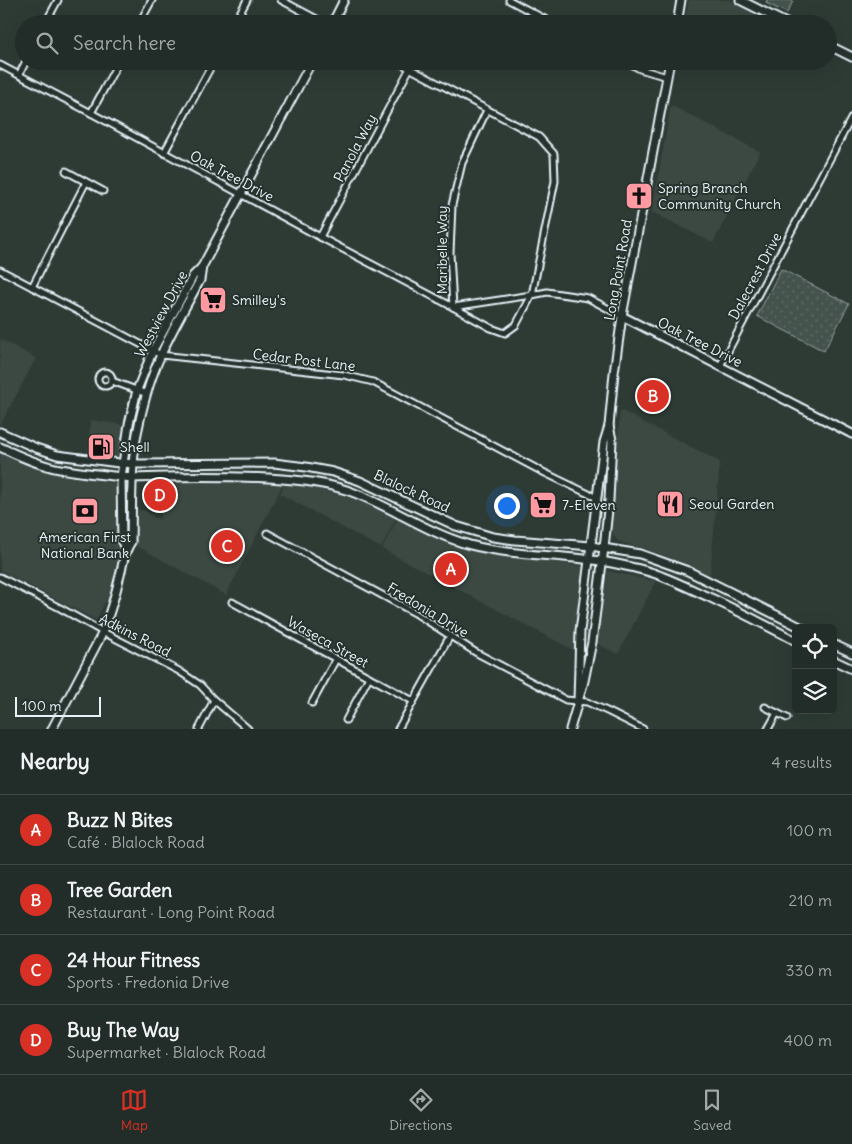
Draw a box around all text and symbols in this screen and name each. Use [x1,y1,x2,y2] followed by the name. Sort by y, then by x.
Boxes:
[15,15,837,70] search box
[33,29,61,57] icon: search
[73,31,176,55] text: Search here
[330,111,380,185] street label: Panola Way
[187,146,277,206] street label: Oak Tree Drive
[658,179,781,213] place label: Spring Branch Community Church
[624,181,654,211] church icon: Spring Branch Community Church
[433,206,451,294] street label: Maribelle Way
[600,218,636,322] street label: Long Point Road
[724,229,786,323] street label: Dalecrest Drive
[131,267,191,361] street label: Westview Drive
[198,285,228,315] supermarket icon: Smilley's
[232,291,286,309] place label: Smilley's
[655,313,745,371] street label: Oak Tree Drive
[252,345,356,375] street label: Cedar Post Lane
[637,377,669,415] pin: B
[86,432,116,462] fuel station icon: Shell
[120,438,150,456] place label: Shell
[371,466,453,516] street label: Blalock Road
[144,476,176,514] pin: D
[655,489,685,519] restaurant icon: Seoul Garden
[528,490,558,520] supermarket icon: 7-Eleven
[494,493,520,519] your location
[689,495,774,513] place label: Seoul Garden
[70,496,100,526] bank icon: American First National Bank
[562,496,616,514] place label: 7-Eleven
[211,527,243,565] pin: C
[39,528,131,562] place label: American First National Bank
[435,550,467,588] pin: A
[384,579,472,641] street label: Fredonia Drive
[96,609,174,661] street label: Adkins Road
[284,612,372,672] street label: Waseca Street
[792,624,837,714] map controls
[792,624,837,669] button: locate
[792,669,837,714] button: layers
[15,694,101,717] scale bar
[22,697,62,715] text: 100 m
[20,748,90,775] text: Nearby
[771,752,832,772] text: 4 results
[67,808,173,832] text: Buzz N Bites
[31,820,41,840] text: A
[787,820,832,840] text: 100 m
[67,832,205,852] text: Café · Blalock Road
[67,878,172,902] text: Tree Garden
[31,890,41,910] text: B
[789,890,832,910] text: 210 m
[67,902,275,922] text: Restaurant · Long Point Road
[67,948,200,972] text: 24 Hour Fitness
[31,960,41,980] text: C
[785,960,832,980] text: 330 m
[67,972,229,992] text: Sports · Fredonia Drive
[67,1018,180,1042] text: Buy The Way
[30,1030,42,1050] text: D
[784,1030,832,1050] text: 400 m
[67,1042,266,1062] text: Supermarket · Blalock Road
[120,1086,148,1134] tab: Map
[389,1086,452,1134] tab: Directions
[693,1086,732,1134] tab: Saved

